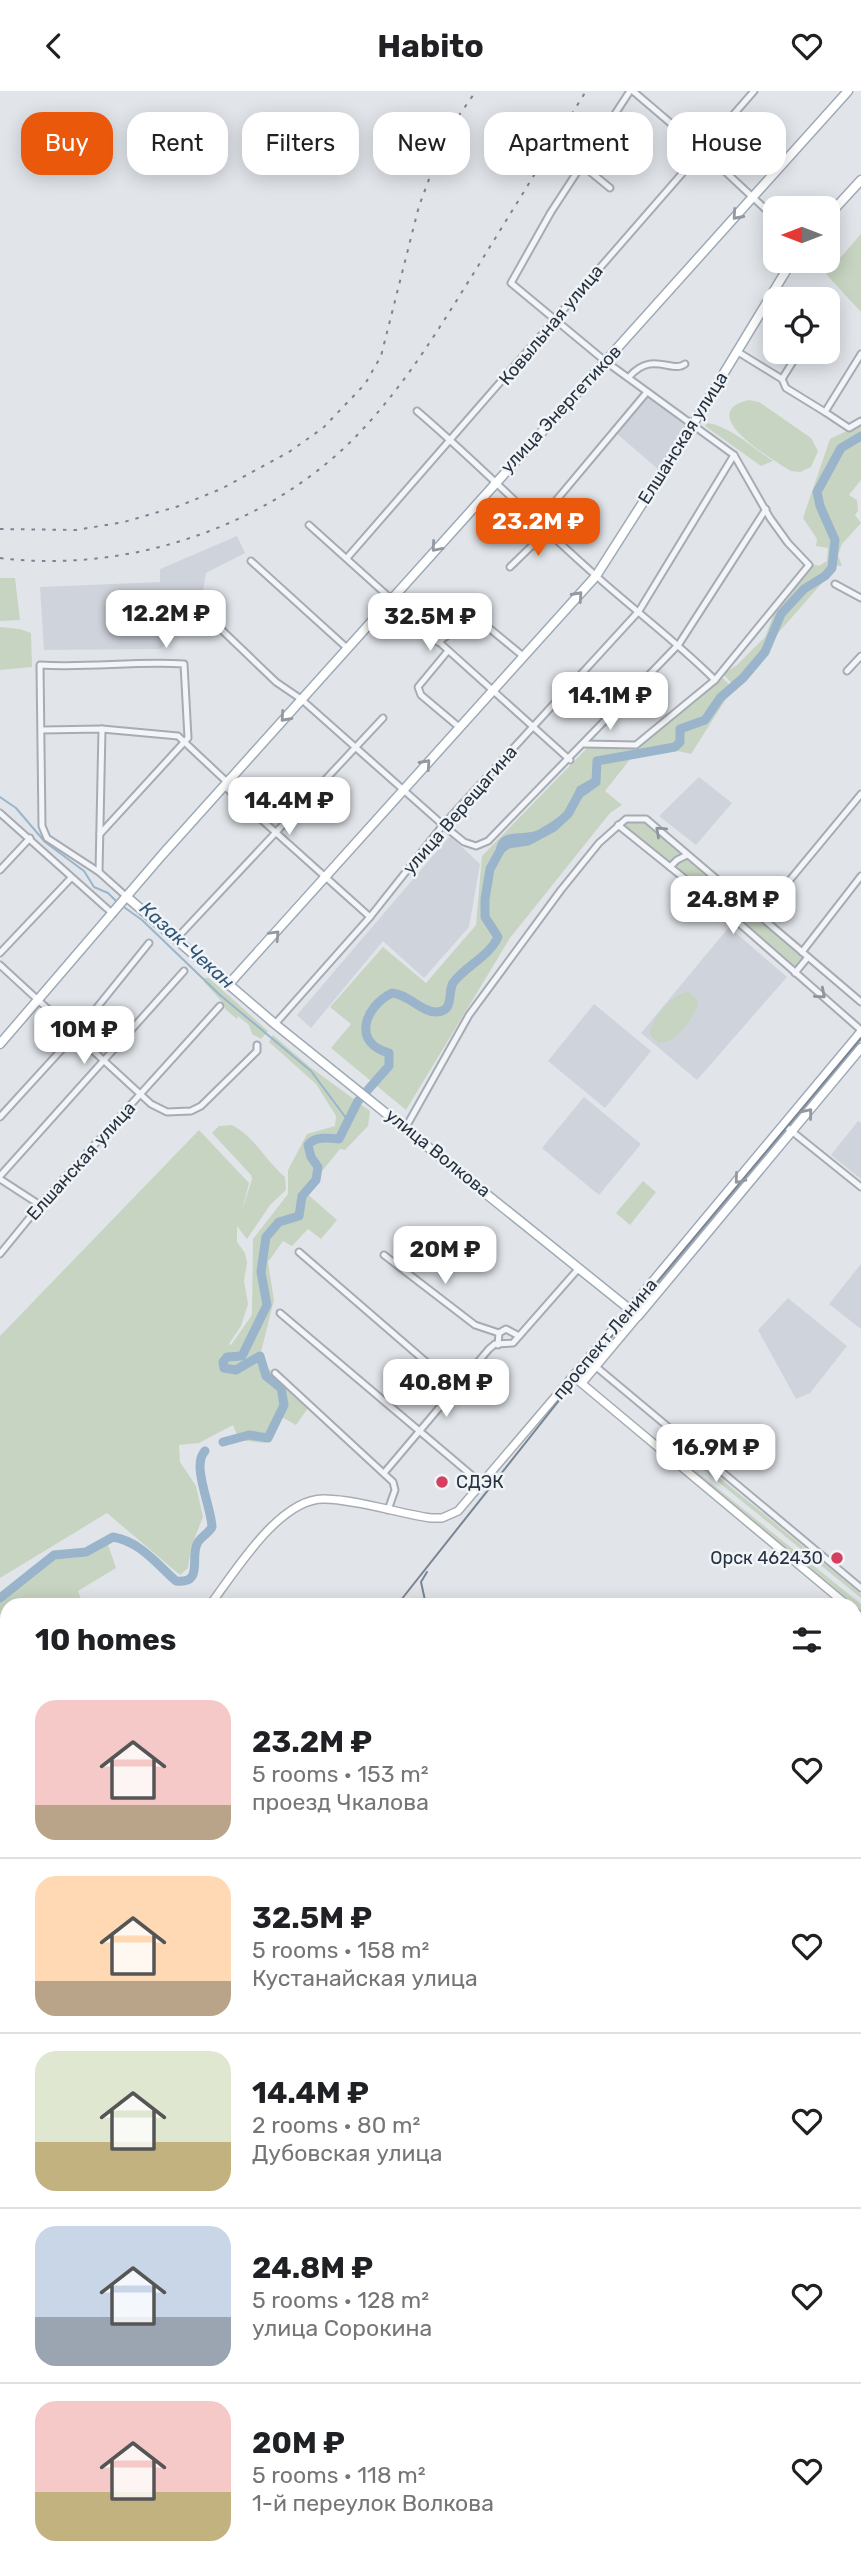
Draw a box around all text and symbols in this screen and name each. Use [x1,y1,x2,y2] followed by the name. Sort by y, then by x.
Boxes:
[35,27,73,65] icon: back
[377,27,484,65] text: Habito
[788,27,826,65] icon: heart
[21,112,113,175] chip: Buy
[127,112,228,175] chip: Rent
[242,112,359,175] chip: Filters
[373,112,470,175] chip: New
[484,112,653,175] chip: Apartment
[667,112,786,175] chip: House
[763,196,840,273] north arrow
[763,196,840,364] map controls
[733,207,745,220] one-way arrow
[494,260,608,390] street label: Ковыльная улица
[763,287,840,364] button: locate
[496,340,626,478] street label: улица Энергетиков
[633,368,733,508] street label: Елшанская улица
[473,498,603,558] pin: 23.2M ₽
[492,507,584,535] text: 23.2M ₽
[432,539,444,552] one-way arrow
[101,591,231,650] pin: 12.2M ₽
[570,591,582,604] one-way arrow
[365,594,495,653] pin: 32.5M ₽
[122,599,210,627] text: 12.2M ₽
[384,602,476,630] text: 32.5M ₽
[545,673,675,732] pin: 14.1M ₽
[568,681,652,709] text: 14.1M ₽
[281,709,293,722] one-way arrow
[398,741,522,879] street label: улица Верещагина
[417,760,430,773] one-way arrow
[224,777,354,837] pin: 14.4M ₽
[244,786,334,814] text: 14.4M ₽
[655,827,668,839] one-way arrow
[668,877,798,936] pin: 24.8M ₽
[687,885,779,913] text: 24.8M ₽
[135,897,239,994] water label: Казак-Чекан
[266,930,279,943] one-way arrow
[812,986,825,998] one-way arrow
[35,1007,133,1066] pin: 10M ₽
[50,1015,118,1043] text: 10M ₽
[22,1097,140,1225] street label: Елшанская улица
[381,1104,495,1202] street label: улица Волкова
[799,1109,812,1121] one-way arrow
[735,1170,747,1183] one-way arrow
[396,1227,494,1286] pin: 20M ₽
[409,1235,481,1263] text: 20M ₽
[548,1274,662,1404] street label: проспект Ленина
[381,1359,511,1419] pin: 40.8M ₽
[399,1368,493,1396] text: 40.8M ₽
[651,1425,781,1484] pin: 16.9M ₽
[672,1433,760,1461] text: 16.9M ₽
[456,1471,504,1493] place label: СДЭК
[434,1474,450,1490] marker: СДЭК
[710,1547,823,1569] place label: Орск 462430
[829,1550,845,1566] marker: Орск 462430
[788,1621,826,1659] icon: filters
[35,1622,176,1658] text: 10 homes
[252,1724,372,1760] text: 23.2M ₽
[91,1728,175,1812] icon: home
[788,1751,826,1789] icon: heart
[252,1760,429,1788] text: 5 rooms · 153 m²
[252,1788,429,1816] text: проезд Чкалова
[252,1900,372,1936] text: 32.5M ₽
[91,1904,175,1988] icon: home
[788,1927,826,1965] icon: heart
[252,1936,429,1964] text: 5 rooms · 158 m²
[252,1964,478,1992] text: Кустанайская улица
[252,2075,369,2111] text: 14.4M ₽
[91,2079,175,2163] icon: home
[788,2102,826,2140] icon: heart
[252,2111,420,2139] text: 2 rooms · 80 m²
[252,2139,442,2167] text: Дубовская улица
[252,2250,373,2286] text: 24.8M ₽
[91,2254,175,2338] icon: home
[788,2277,826,2315] icon: heart
[252,2286,429,2314] text: 5 rooms · 128 m²
[252,2314,432,2342] text: улица Сорокина
[252,2425,345,2461] text: 20M ₽
[91,2429,175,2513] icon: home
[788,2452,826,2490] icon: heart
[252,2461,426,2489] text: 5 rooms · 118 m²
[252,2489,494,2517] text: 1-й переулок Волкова

